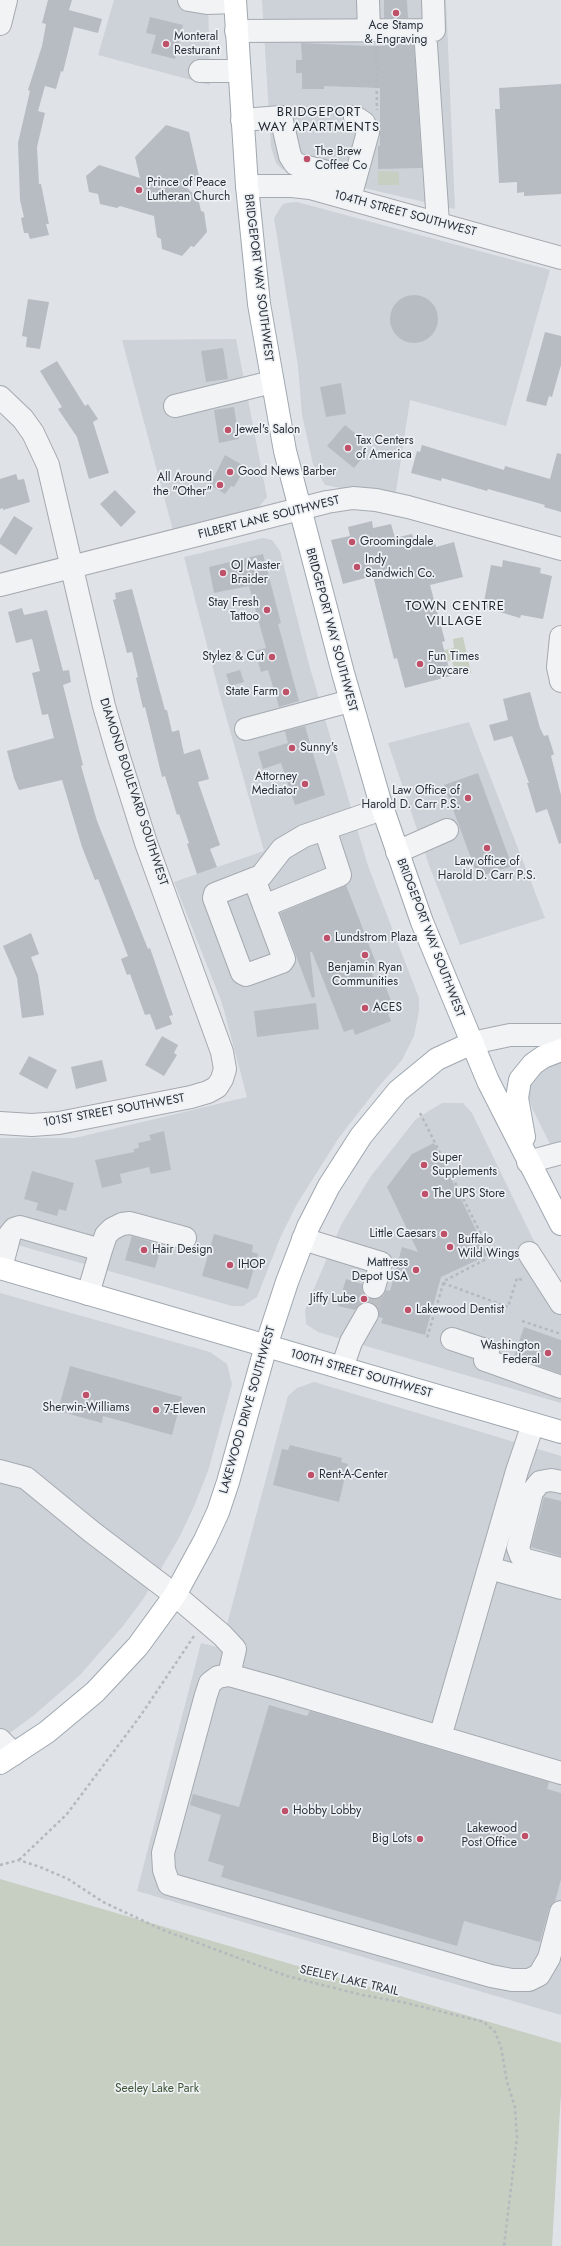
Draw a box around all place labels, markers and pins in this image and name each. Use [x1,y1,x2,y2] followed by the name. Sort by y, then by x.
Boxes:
[391,8,401,18] marker: Ace Stamp & Engraving
[365,19,427,47] place label: Ace Stamp & Engraving
[174,30,220,58] place label: Monteral Resturant
[161,39,171,49] marker: Monteral Resturant
[315,145,367,173] place label: The Brew Coffee Co
[302,154,312,164] marker: The Brew Coffee Co
[147,176,230,204] place label: Prince of Peace Lutheran Church
[134,185,144,195] marker: Prince of Peace Lutheran Church
[236,423,300,437] place label: Jewel's Salon
[223,425,233,435] marker: Jewel's Salon
[356,434,414,462] place label: Tax Centers of America
[343,443,353,453] marker: Tax Centers of America
[238,465,336,479] place label: Good News Barber
[225,467,235,477] marker: Good News Barber
[153,471,212,499] place label: All Around the "Other"
[215,480,225,490] marker: All Around the "Other"
[360,535,434,549] place label: Groomingdale
[347,537,357,547] marker: Groomingdale
[365,553,435,581] place label: Indy Sandwich Co.
[231,559,280,587] place label: OJ Master Braider
[352,562,362,572] marker: Indy Sandwich Co.
[218,568,228,578] marker: OJ Master Braider
[208,596,259,624] place label: Stay Fresh Tattoo
[262,605,272,615] marker: Stay Fresh Tattoo
[202,650,264,664] place label: Stylez & Cut
[428,650,479,678] place label: Fun Times Daycare
[267,652,277,662] marker: Stylez & Cut
[415,659,425,669] marker: Fun Times Daycare
[225,685,278,699] place label: State Farm
[281,687,291,697] marker: State Farm
[300,741,338,755] place label: Sunny's
[287,743,297,753] marker: Sunny's
[252,770,297,798] place label: Attorney Mediator
[300,779,310,789] marker: Attorney Mediator
[362,784,460,812] place label: Law Office of Harold D. Carr P.S.
[463,793,473,803] marker: Law Office of Harold D. Carr P.S.
[482,843,492,853] marker: Law office of Harold D. Carr P.S.
[438,855,536,883] place label: Law office of Harold D. Carr P.S.
[335,931,417,945] place label: Lundstrom Plaza
[322,933,332,943] marker: Lundstrom Plaza
[360,950,370,960] marker: Benjamin Ryan Communities
[328,961,402,989] place label: Benjamin Ryan Communities
[373,1001,402,1015] place label: ACES
[360,1003,370,1013] marker: ACES
[432,1151,497,1179] place label: Super Supplements
[419,1160,429,1170] marker: Super Supplements
[433,1187,505,1201] place label: The UPS Store
[420,1189,430,1199] marker: The UPS Store
[369,1227,436,1241] place label: Little Caesars
[439,1229,449,1239] marker: Little Caesars
[458,1233,519,1261] place label: Buffalo Wild Wings
[445,1242,455,1252] marker: Buffalo Wild Wings
[152,1243,213,1257] place label: Hair Design
[139,1245,149,1255] marker: Hair Design
[352,1256,408,1284] place label: Mattress Depot USA
[238,1258,266,1272] place label: IHOP
[225,1260,235,1270] marker: IHOP
[411,1265,421,1275] marker: Mattress Depot USA
[310,1292,356,1306] place label: Jiffy Lube
[359,1294,369,1304] marker: Jiffy Lube
[416,1303,504,1317] place label: Lakewood Dentist
[403,1305,413,1315] marker: Lakewood Dentist
[480,1339,540,1367] place label: Washington Federal
[543,1348,553,1358] marker: Washington Federal
[81,1390,91,1400] marker: Sherwin-Williams
[42,1401,130,1415] place label: Sherwin-Williams
[164,1403,206,1417] place label: 7-Eleven
[151,1405,161,1415] marker: 7-Eleven
[319,1468,388,1482] place label: Rent-A-Center
[306,1470,316,1480] marker: Rent-A-Center
[293,1804,361,1818] place label: Hobby Lobby
[280,1806,290,1816] marker: Hobby Lobby
[462,1822,517,1850] place label: Lakewood Post Office
[520,1831,530,1841] marker: Lakewood Post Office
[372,1832,412,1846] place label: Big Lots
[415,1834,425,1844] marker: Big Lots

